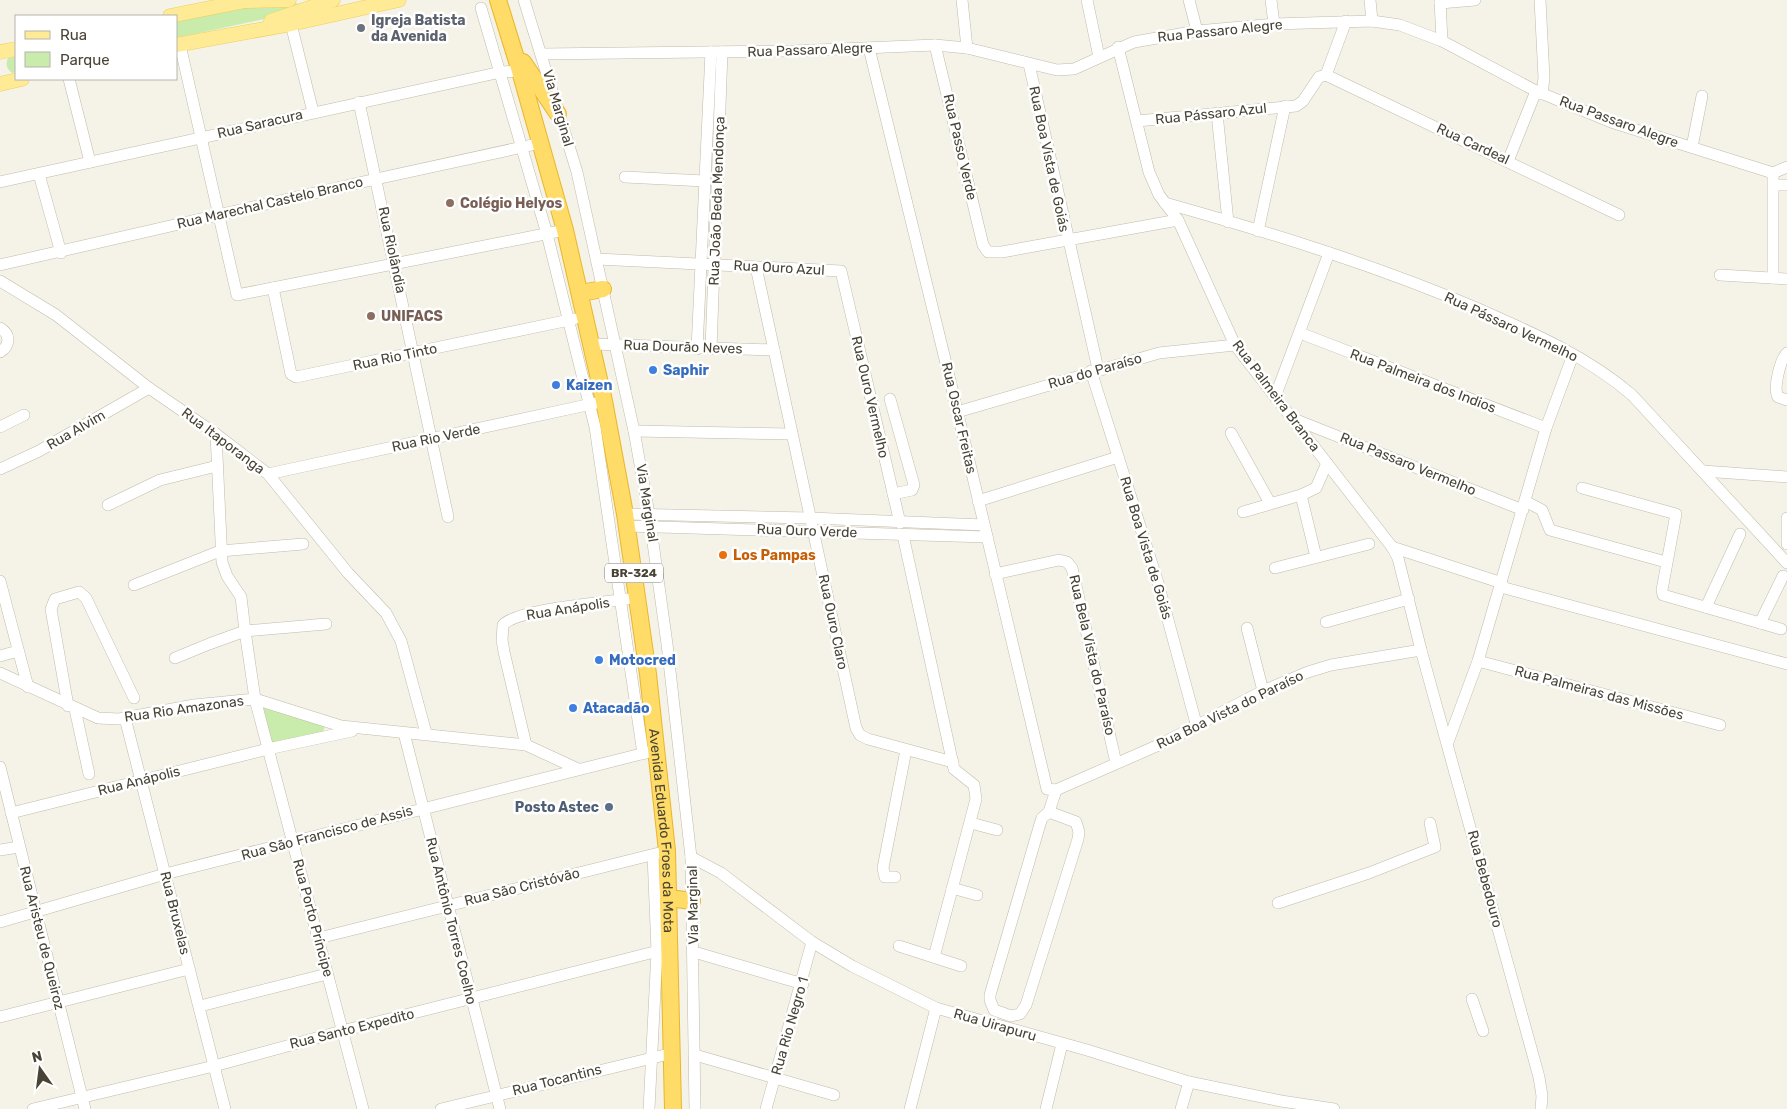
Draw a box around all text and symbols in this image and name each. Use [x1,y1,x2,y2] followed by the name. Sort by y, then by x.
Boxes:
[371,12,466,45] place label: Igreja Batista da Avenida
[15,15,178,80] legend
[1157,16,1284,46] street label: Rua Passaro Alegre
[355,22,367,34] marker: Igreja Batista da Avenida
[60,26,87,44] text: Rua
[747,39,873,61] street label: Rua Passaro Alegre
[60,51,110,69] text: Parque
[539,68,577,148] street label: Via Marginal
[1025,85,1073,233] street label: Rua Boa Vista de Goiás
[940,92,981,202] street label: Rua Passo Verde
[1557,93,1681,152] street label: Rua Passaro Alegre
[1154,100,1268,128] street label: Rua Pássaro Azul
[216,106,304,142] street label: Rua Saracura
[706,116,728,286] street label: Rua João Beda Mendonça
[1434,120,1512,168] street label: Rua Cardeal
[175,173,365,233] street label: Rua Marechal Castelo Branco
[460,195,562,212] place label: Colégio Helyos
[444,197,456,209] marker: Colégio Helyos
[374,205,410,295] street label: Rua Riolândia
[733,257,825,279] street label: Rua Ouro Azul
[1441,289,1581,365] street label: Rua Pássaro Vermelho
[381,308,443,325] place label: UNIFACS
[365,310,377,322] marker: UNIFACS
[848,334,892,460] street label: Rua Ouro Vermelho
[623,336,743,358] street label: Rua Dourão Neves
[1229,337,1323,455] street label: Rua Palmeira Branca
[351,340,439,374] street label: Rua Rio Tinto
[1348,345,1498,417] street label: Rua Palmeira dos Indios
[1046,350,1144,392] street label: Rua do Paraíso
[938,361,980,475] street label: Rua Oscar Freitas
[663,362,709,379] place label: Saphir
[647,364,659,376] marker: Saphir
[566,377,612,394] place label: Kaizen
[550,379,562,391] marker: Kaizen
[178,404,268,478] street label: Rua Itaporanga
[44,406,108,454] street label: Rua Alvim
[390,420,482,456] street label: Rua Rio Verde
[1337,429,1479,499] street label: Rua Passaro Vermelho
[632,463,662,543] street label: Via Marginal
[1116,474,1176,622] street label: Rua Boa Vista de Goiás
[756,521,858,541] street label: Rua Ouro Verde
[733,547,816,564] place label: Los Pampas
[717,549,729,561] marker: Los Pampas
[605,564,663,582] road number: BR-324
[815,573,851,671] street label: Rua Ouro Claro
[1065,573,1119,737] street label: Rua Bela Vista do Paraíso
[525,594,611,624] street label: Rua Anápolis
[609,652,676,669] place label: Motocred
[593,654,605,666] marker: Motocred
[1513,662,1685,724] street label: Rua Palmeiras das Missões
[1154,667,1306,753] street label: Rua Boa Vista do Paraíso
[123,692,245,726] street label: Rua Rio Amazonas
[583,700,650,717] place label: Atacadão
[567,702,579,714] marker: Atacadão
[645,728,677,933] street label: Avenida Eduardo Froes da Mota
[96,763,182,799] street label: Rua Anápolis
[515,799,599,816] place label: Posto Astec
[603,801,615,813] marker: Posto Astec
[239,802,415,864] street label: Rua São Francisco de Assis
[1464,828,1506,930] street label: Rua Bebedouro
[422,836,480,1006] street label: Rua Antônio Torres Coelho
[289,857,337,979] street label: Rua Porto Príncipe
[16,864,68,1012] street label: Rua Aristeu de Queiroz
[463,864,581,910] street label: Rua São Cristóvão
[684,865,702,945] street label: Via Marginal
[156,870,194,956] street label: Rua Bruxelas
[768,975,812,1077] street label: Rua Rio Negro 1
[288,1005,416,1053] street label: Rua Santo Expedito
[952,1005,1038,1045] street label: Rua Uirapuru
[15,1044,65,1094] north arrow
[30,1047,44,1066] text: N
[511,1061,603,1099] street label: Rua Tocantins

